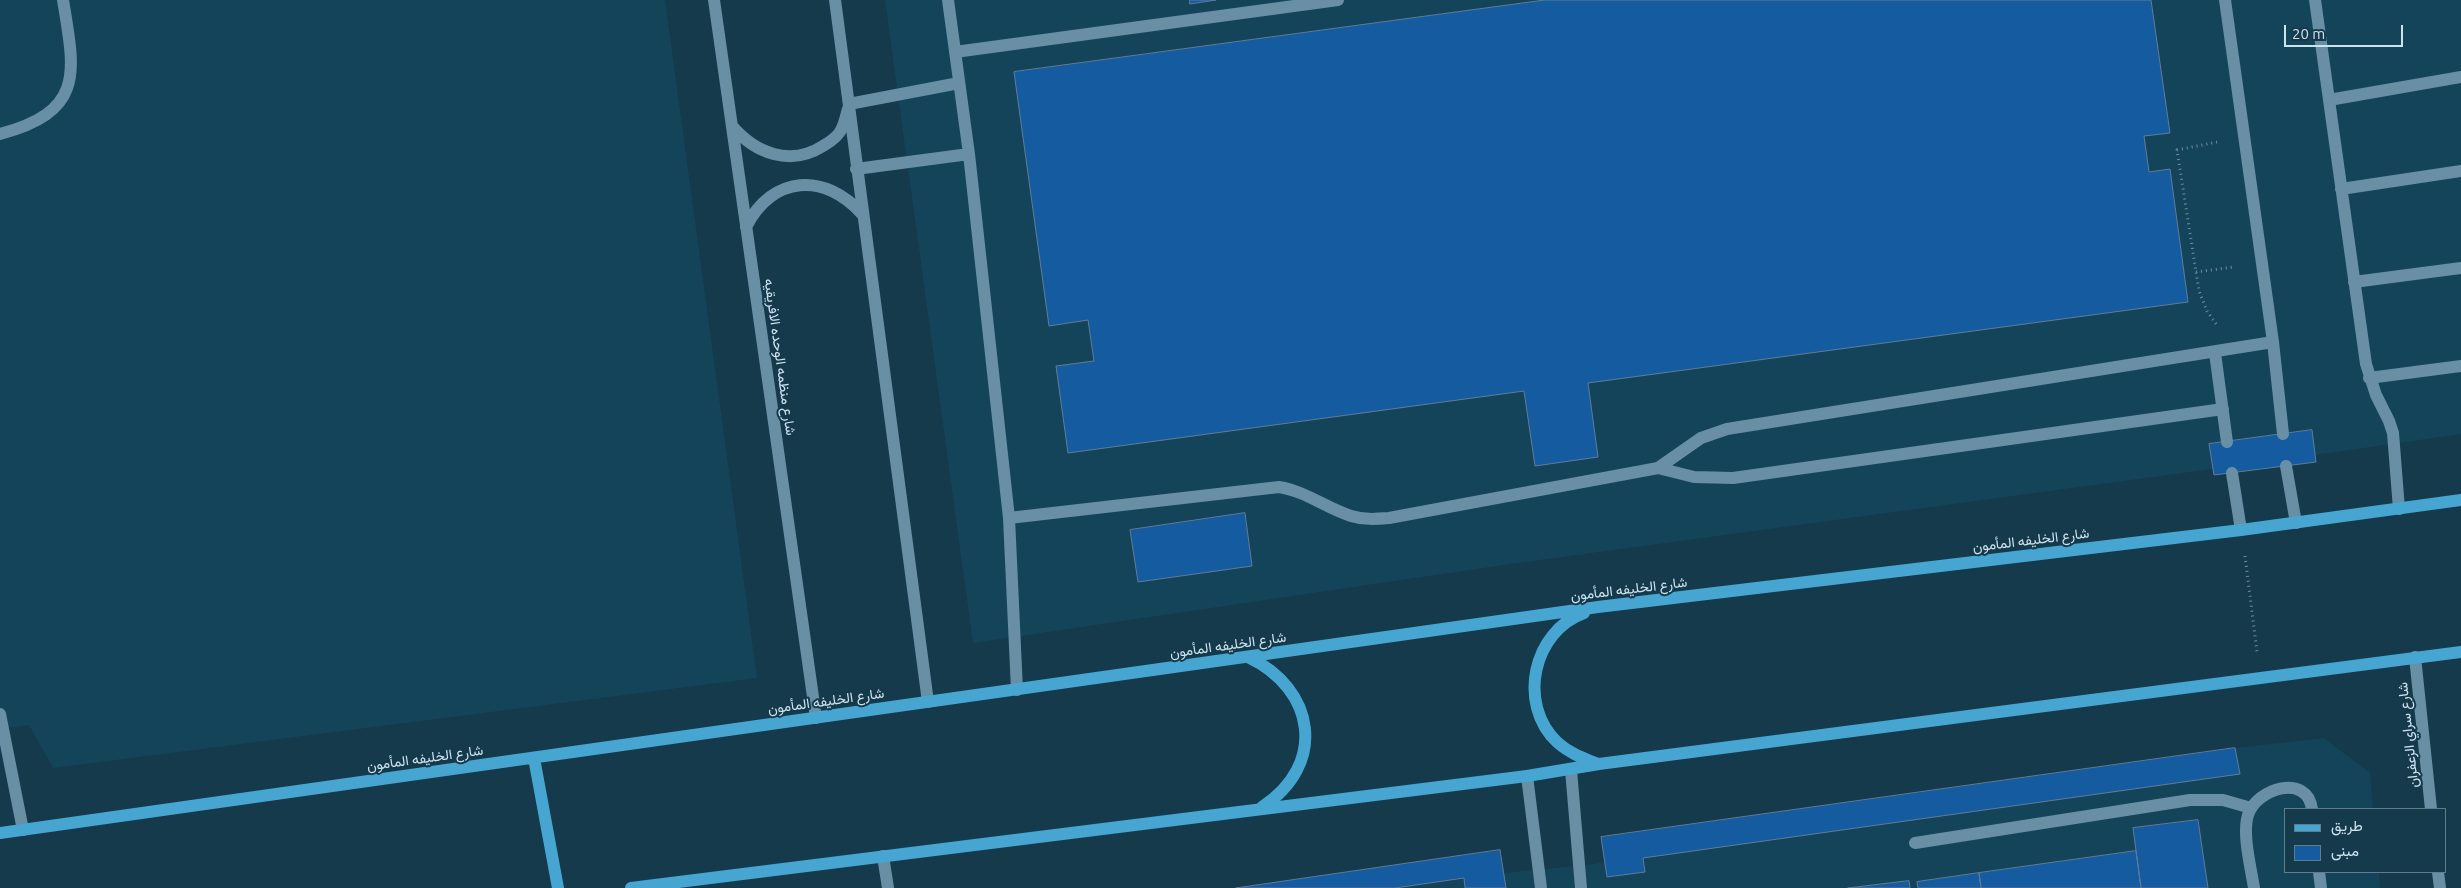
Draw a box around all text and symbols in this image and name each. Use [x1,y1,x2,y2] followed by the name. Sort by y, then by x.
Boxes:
[2286,15,2405,47] scale bar
[2292,25,2325,42] text: 20 m
[761,277,799,437] street label: شارع منظمه الوحده الافريقيه
[1972,525,2090,555] street label: شارع الخليفه المأمون
[1570,574,1688,604] street label: شارع الخليفه المأمون
[1169,629,1287,661] street label: شارع الخليفه المأمون
[2394,681,2422,789] street label: شارع سراي الزعفران
[767,685,885,717] street label: شارع الخليفه المأمون
[366,742,484,774] street label: شارع الخليفه المأمون
[2284,808,2446,873] legend
[2331,817,2363,834] text: طريق
[2331,842,2359,859] text: مبنى

